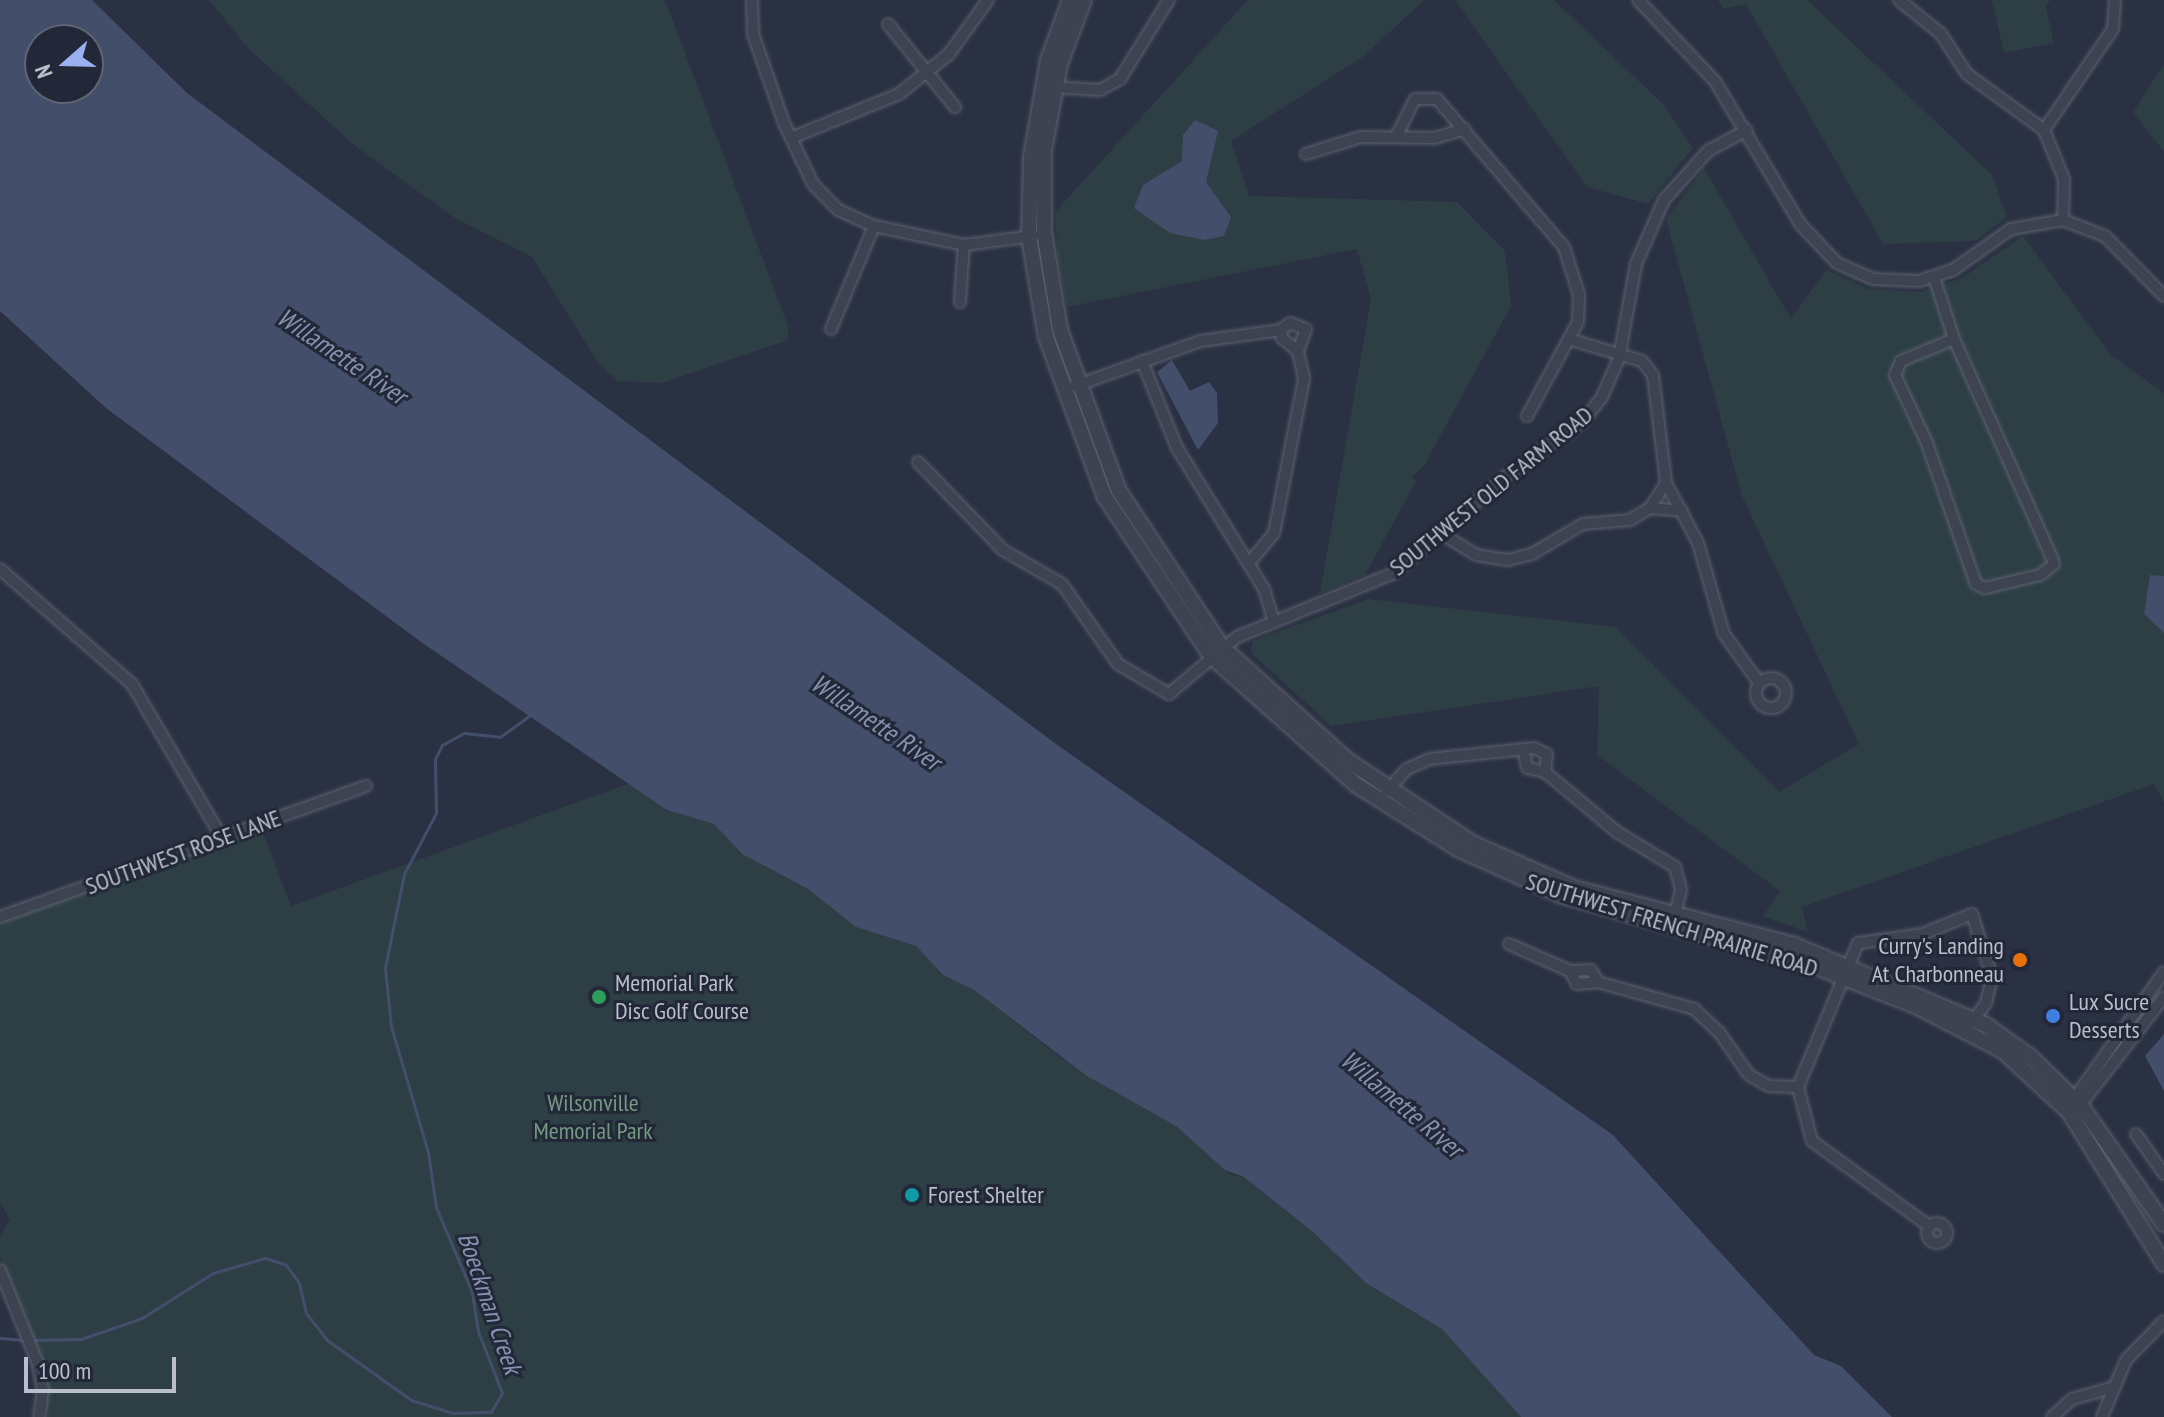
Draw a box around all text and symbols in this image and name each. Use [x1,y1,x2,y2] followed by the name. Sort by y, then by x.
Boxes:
[24,24,104,104] north arrow
[28,61,59,82] text: N
[271,301,413,411] water label: Willamette River
[1383,400,1599,582] street label: SOUTHWEST OLD FARM ROAD
[805,667,947,777] water label: Willamette River
[81,803,285,901] street label: SOUTHWEST ROSE LANE
[1522,867,1822,983] street label: SOUTHWEST FRENCH PRAIRIE ROAD
[1872,932,2004,988] place label: Curry's Landing At Charbonneau
[2011,951,2029,969] marker: Curry's Landing At Charbonneau
[615,969,749,1025] place label: Memorial Park Disc Golf Course
[590,988,608,1006] marker: Memorial Park Disc Golf Course
[2069,988,2150,1044] place label: Lux Sucre Desserts
[2044,1007,2062,1025] marker: Lux Sucre Desserts
[1335,1044,1469,1164] water label: Willamette River
[534,1089,652,1145] park label: Wilsonville Memorial Park
[928,1181,1044,1209] place label: Forest Shelter
[903,1186,921,1204] marker: Forest Shelter
[451,1228,529,1378] water label: Boeckman Creek
[28,1341,180,1391] scale bar
[38,1355,91,1386] text: 100 m

